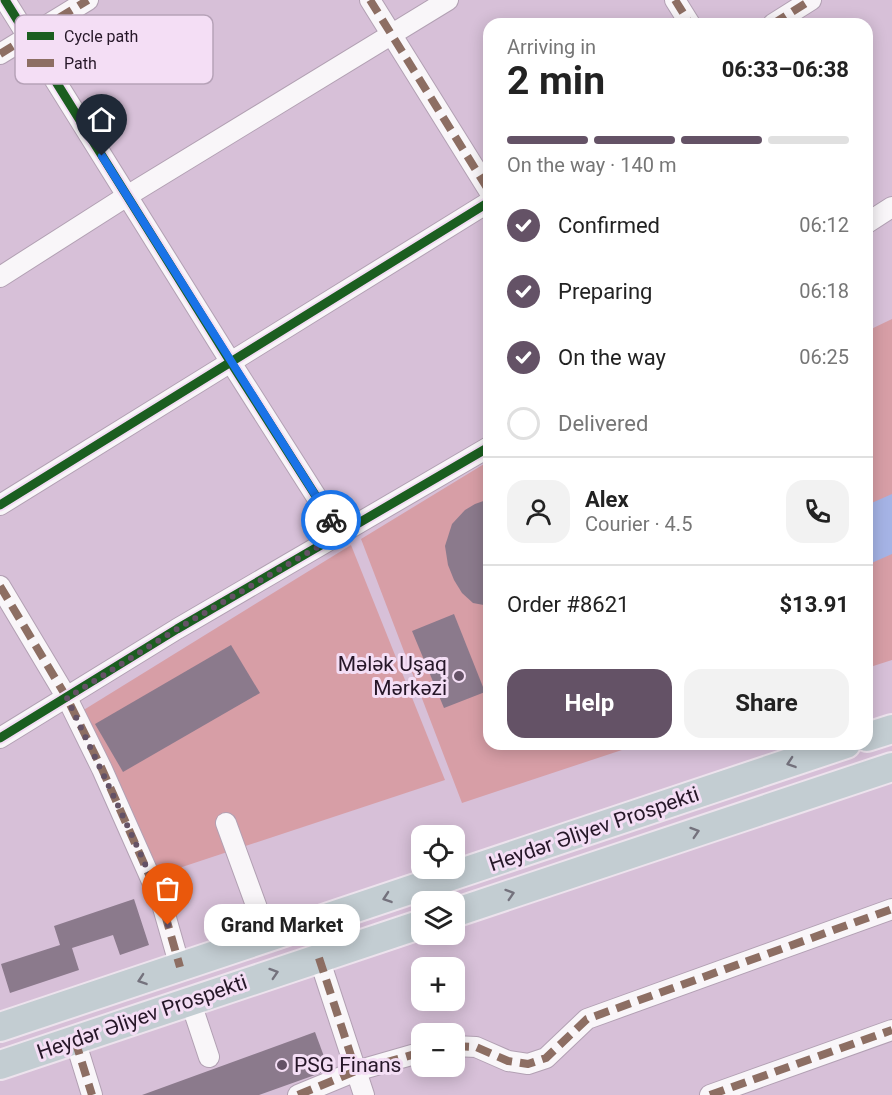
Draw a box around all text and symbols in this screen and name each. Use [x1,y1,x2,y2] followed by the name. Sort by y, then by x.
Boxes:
[15,15,213,84] legend
[64,27,138,46] text: Cycle path
[507,35,596,59] text: Arriving in
[64,54,97,73] text: Path
[722,57,849,82] text: 06:33–06:38
[507,58,605,104] text: 2 min
[76,94,127,156] pin
[85,103,118,136] icon: home
[507,153,676,177] text: On the way · 140 m
[507,209,540,242] icon: check
[558,213,660,238] text: Confirmed
[799,213,849,237] text: 06:12
[507,275,540,308] icon: check
[558,279,652,304] text: Preparing
[799,279,849,303] text: 06:18
[507,341,540,374] icon: check
[558,345,666,370] text: On the way
[799,345,849,369] text: 06:25
[558,411,648,436] text: Delivered
[507,480,570,543] button: person
[786,480,849,543] button: phone
[585,487,629,512] text: Alex
[301,490,361,550] courier
[315,504,348,537] icon: bike
[585,512,692,536] text: Courier · 4.5
[507,592,629,617] text: Order #8621
[780,592,849,617] text: $13.91
[338,652,447,700] place label: Mələk Uşaq Mərkəzi
[452,669,466,683] marker: Mələk Uşaq Mərkəzi
[507,669,672,738] button: Help
[684,669,849,738] button: Share
[786,755,797,768] one-way arrow
[486,782,702,876] street label: Heydər Əliyev Prospekti
[411,825,465,1077] map controls
[411,825,465,879] button: locate
[689,827,700,840] one-way arrow
[142,863,193,925] pin
[151,872,184,905] icon: bag
[504,889,515,901] one-way arrow
[382,891,393,903] one-way arrow
[411,891,465,945] button: layers
[204,904,360,946] callout: Grand Market
[221,913,343,937] text: Grand Market
[411,957,465,1011] button: +
[268,967,279,980] one-way arrow
[34,970,250,1064] street label: Heydər Əliyev Prospekti
[137,972,148,985] one-way arrow
[411,1023,465,1077] button: −
[294,1053,401,1077] place label: PSG Finans
[275,1058,289,1072] marker: PSG Finans

